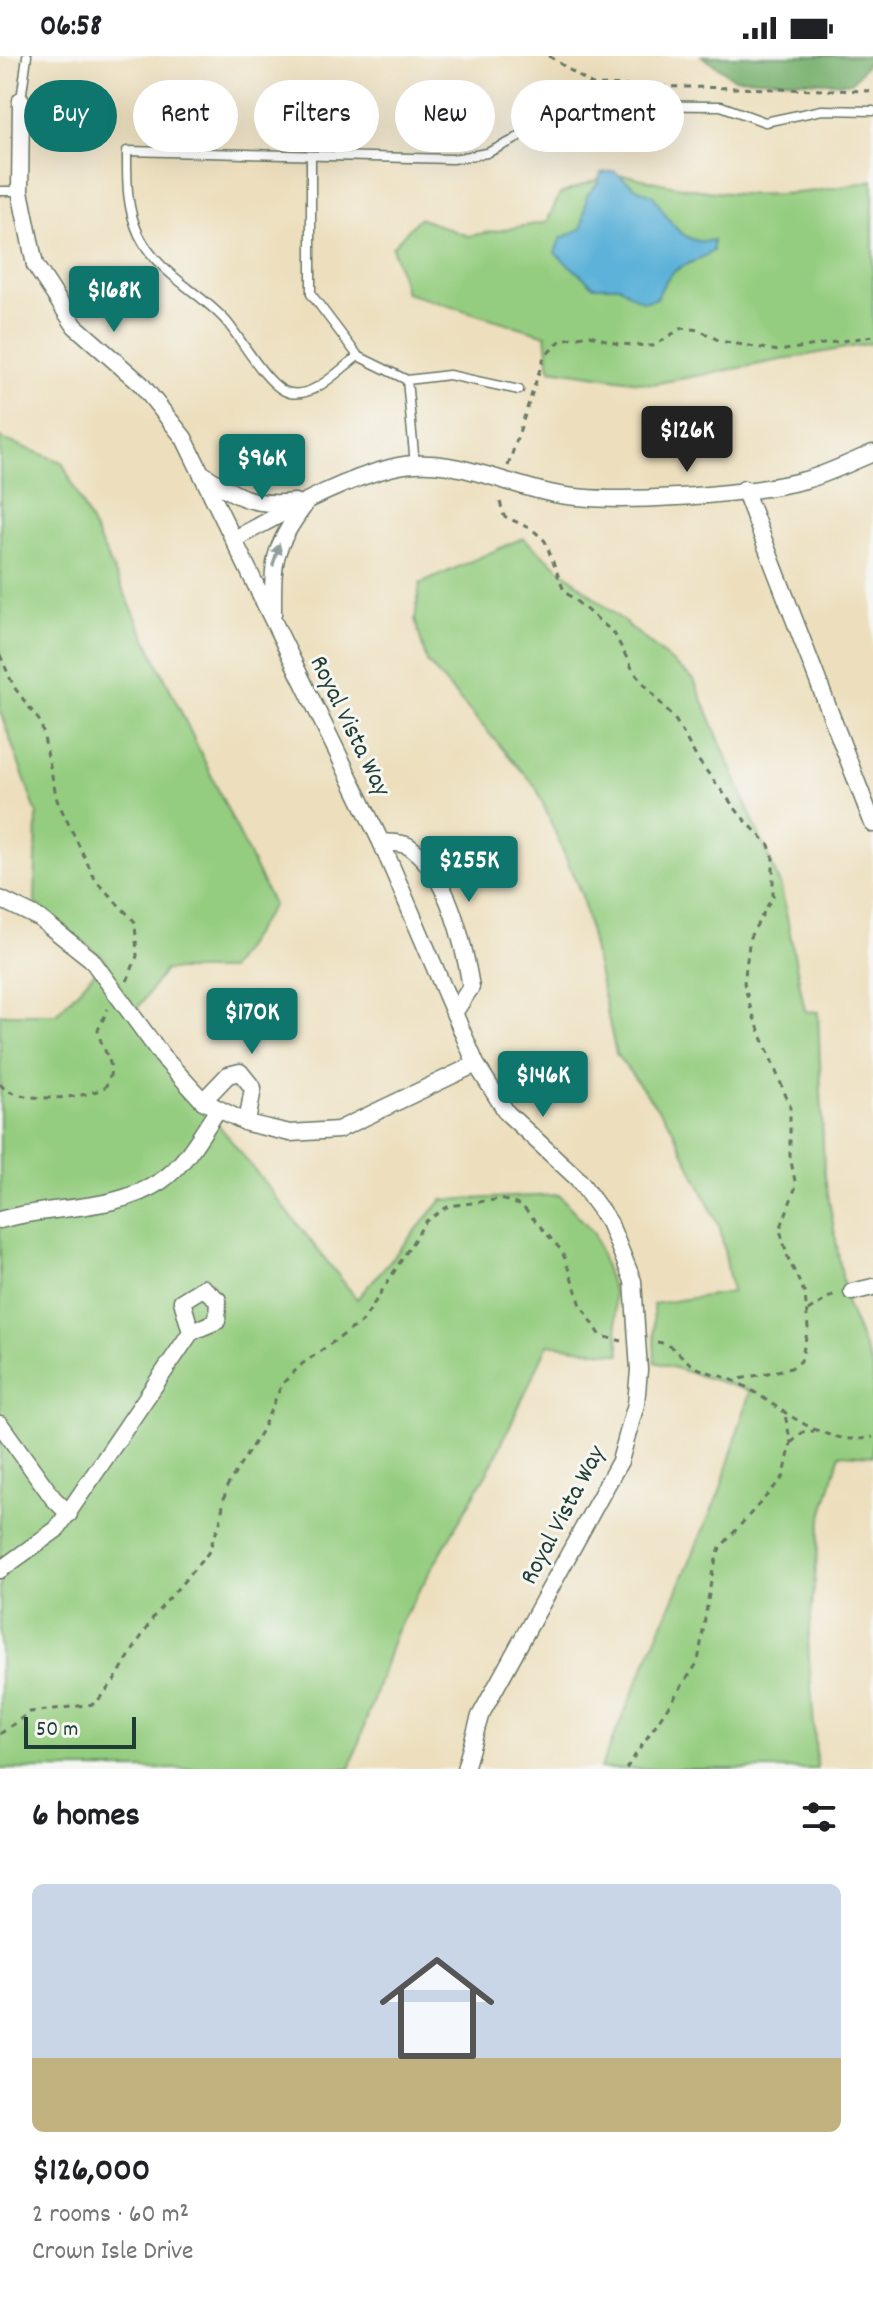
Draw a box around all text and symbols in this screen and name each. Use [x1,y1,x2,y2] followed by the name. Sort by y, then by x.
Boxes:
[40,7,102,50] text: 06:58
[24,80,117,152] chip: Buy
[133,80,238,152] chip: Rent
[254,80,379,152] chip: Filters
[395,80,495,152] chip: New
[511,80,684,152] chip: Apartment
[58,266,170,334] pin: $168K
[87,273,141,310] text: $168K
[631,406,743,474] pin: $126K
[660,413,715,450] text: $126K
[215,434,309,502] pin: $96K
[237,441,287,478] text: $96K
[271,542,283,567] one-way arrow
[299,650,399,804] street label: Royal Vista Way
[413,836,525,904] pin: $255K
[439,843,499,880] text: $255K
[196,988,308,1056] pin: $170K
[224,995,280,1032] text: $170K
[487,1051,599,1119] pin: $146K
[516,1058,570,1095] text: $146K
[512,1439,616,1592] street label: Royal Vista Way
[24,1713,136,1749] scale bar
[36,1715,78,1746] text: 50 m
[32,1793,140,1842] text: 6 homes
[797,1795,841,1839] icon: filters
[365,1936,509,2080] icon: home
[32,2148,150,2197] text: $126,000
[32,2197,189,2234] text: 2 rooms · 60 m²
[32,2234,193,2271] text: Crown Isle Drive

